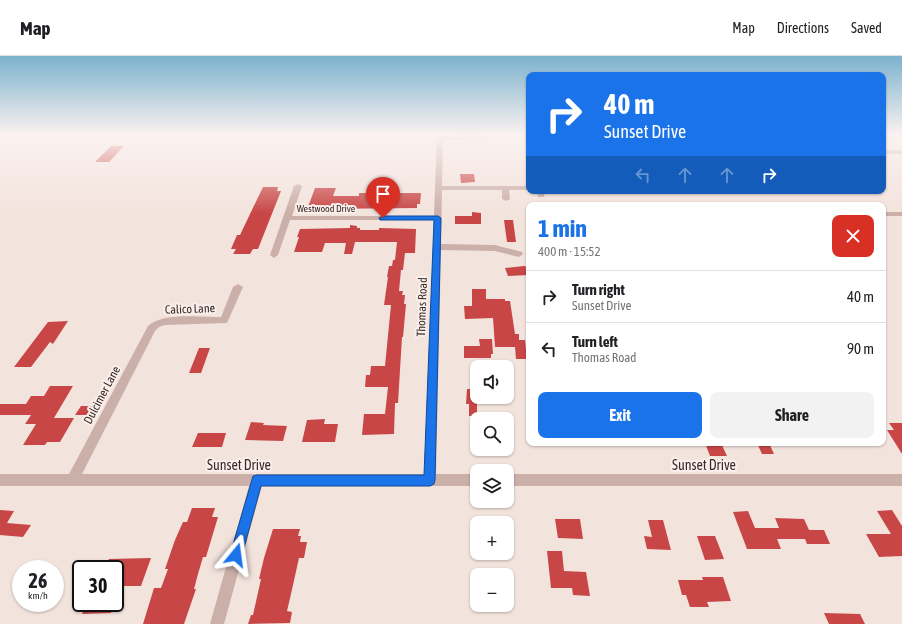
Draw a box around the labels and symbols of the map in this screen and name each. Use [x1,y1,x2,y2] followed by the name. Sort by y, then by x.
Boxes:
[366,177,400,218] pin
[297,203,356,214] street label: Westwood Drive
[414,277,430,337] street label: Thomas Road
[165,301,215,317] street label: Calico Lane
[81,364,123,426] street label: Dulcimer Lane
[207,457,271,473] street label: Sunset Drive
[672,457,736,473] street label: Sunset Drive
[215,534,257,576] position arrow
[72,560,124,612] speed limit sign: 30

